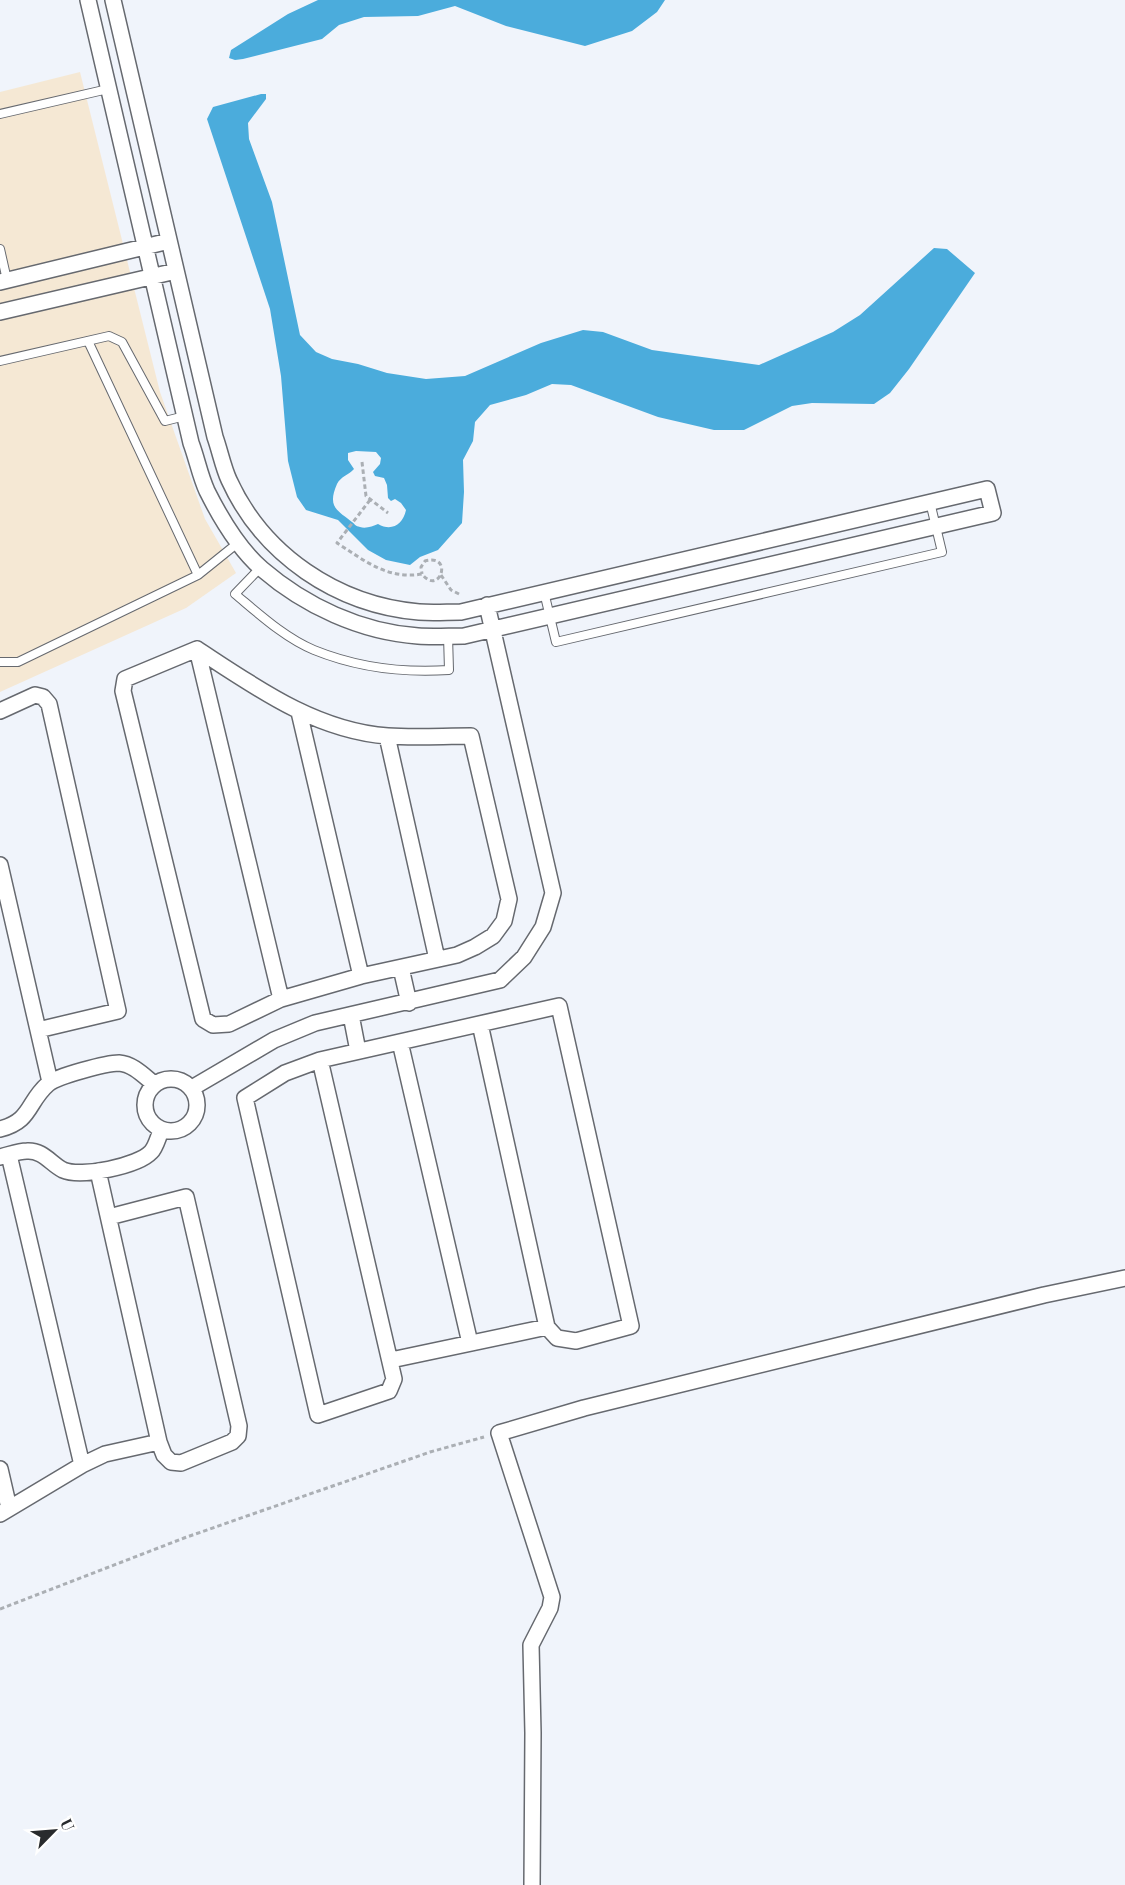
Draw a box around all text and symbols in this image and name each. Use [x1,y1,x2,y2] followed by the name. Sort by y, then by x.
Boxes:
[24,1801,84,1861] north arrow
[56,1815,80,1834] text: U

